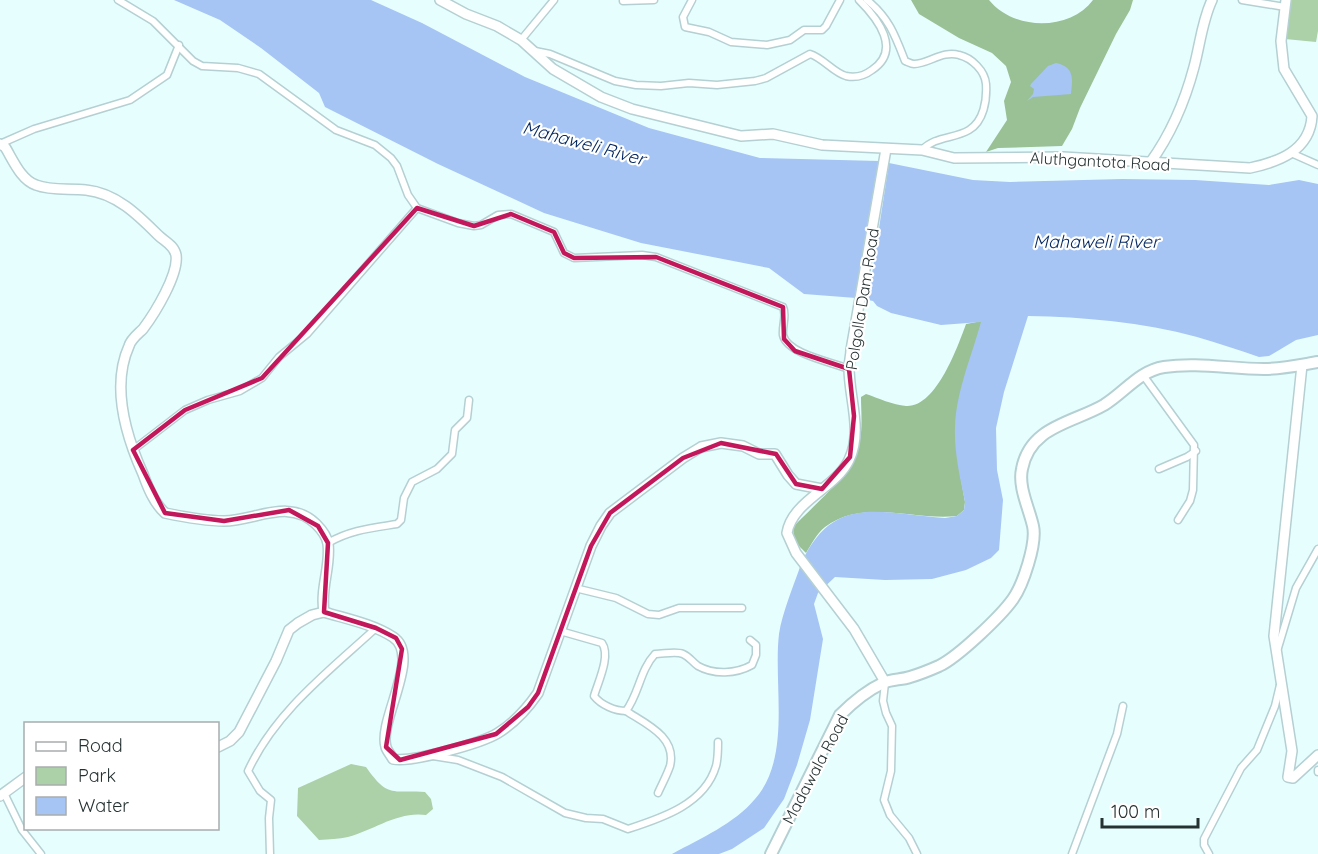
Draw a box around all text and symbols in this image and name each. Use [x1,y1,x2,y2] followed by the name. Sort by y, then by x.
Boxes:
[520,116,650,171] water label: Mahaweli River
[1029,147,1171,175] street label: Aluthgantota Road
[841,227,883,371] street label: Polgolla Dam Road
[1033,230,1161,253] water label: Mahaweli River
[778,711,852,827] street label: Madawala Road
[24,722,219,830] legend
[78,734,123,757] text: Road
[78,764,116,787] text: Park
[1102,791,1198,829] scale bar
[78,794,129,817] text: Water
[1111,800,1160,823] text: 100 m

